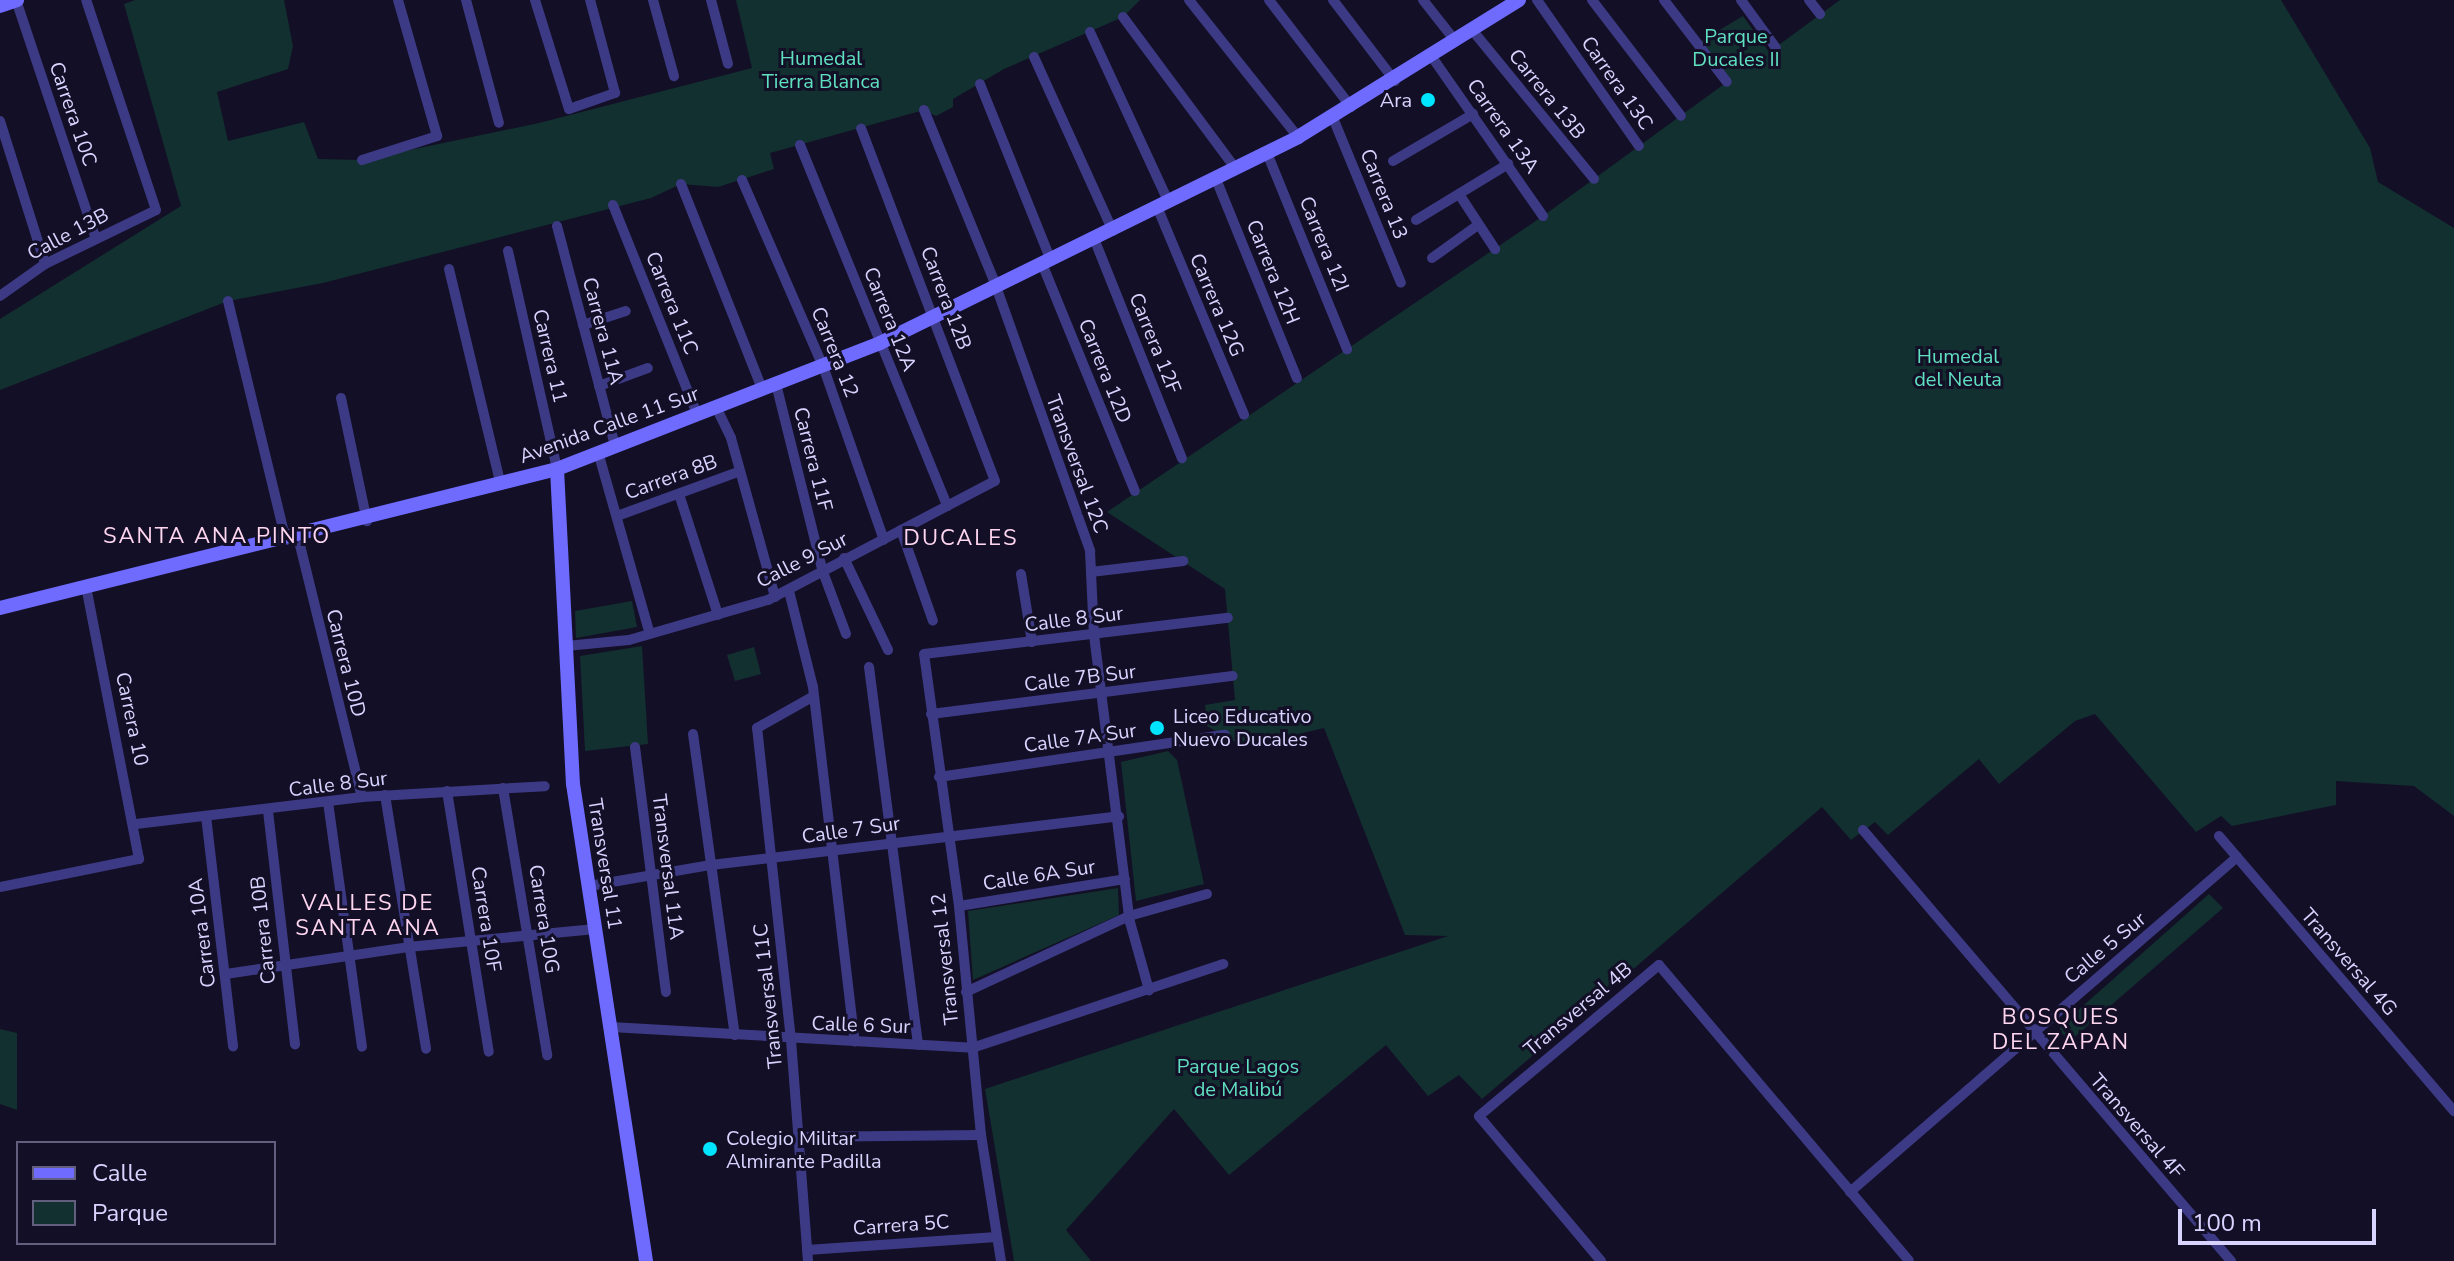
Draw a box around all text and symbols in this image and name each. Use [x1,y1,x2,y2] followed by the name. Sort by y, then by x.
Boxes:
[1692,24,1780,71] park label: Parque Ducales II
[1576,32,1658,134] street label: Carrera 13C
[1503,44,1591,144] street label: Carrera 13B
[762,46,880,93] park label: Humedal Tierra Blanca
[44,59,102,169] street label: Carrera 10C
[1462,74,1544,178] street label: Carrera 13A
[1380,88,1412,112] place label: Ara
[1419,91,1437,109] marker: Ara
[1355,145,1413,243] street label: Carrera 13
[1294,193,1354,295] street label: Carrera 12I
[23,203,113,265] street label: Calle 13B
[1241,216,1305,328] street label: Carrera 12H
[915,243,977,353] street label: Carrera 12B
[640,248,704,358] street label: Carrera 11C
[1184,250,1250,360] street label: Carrera 12G
[858,264,922,374] street label: Carrera 12A
[577,275,629,387] street label: Carrera 11A
[1124,289,1186,397] street label: Carrera 12F
[806,303,864,401] street label: Carrera 12
[528,307,572,405] street label: Carrera 11
[1073,315,1137,427] street label: Carrera 12D
[1914,344,2002,391] park label: Humedal del Neuta
[516,381,702,469] street label: Avenida Calle 11 Sur
[1041,392,1113,536] street label: Transversal 12C
[788,405,838,513] street label: Carrera 11F
[621,449,721,505] street label: Carrera 8B
[103,524,331,550] district label: SANTA ANA PINTO
[904,526,1018,552] district label: DUCALES
[752,527,852,593] street label: Calle 9 Sur
[1023,601,1125,637] street label: Calle 8 Sur
[321,607,371,719] street label: Carrera 10D
[1023,659,1137,697] street label: Calle 7B Sur
[110,670,154,768] street label: Carrera 10
[1173,704,1312,751] place label: Liceo Educativo Nuevo Ducales
[1022,718,1138,758] street label: Calle 7A Sur
[1148,719,1166,737] marker: Liceo Educativo Nuevo Ducales
[287,766,389,802] street label: Calle 8 Sur
[647,793,689,941] street label: Transversal 11A
[583,797,627,931] street label: Transversal 11
[800,811,902,849] street label: Calle 7 Sur
[981,854,1097,896] street label: Calle 6A Sur
[524,863,564,975] street label: Carrera 10G
[466,865,506,973] street label: Carrera 10F
[245,875,281,985] street label: Carrera 10B
[183,877,221,989] street label: Carrera 10A
[295,890,441,942] district label: VALLES DE SANTA ANA
[926,892,964,1026] street label: Transversal 12
[2296,903,2402,1021] street label: Transversal 4G
[2059,907,2151,989] street label: Calle 5 Sur
[748,922,788,1070] street label: Transversal 11C
[1519,957,1637,1061] street label: Transversal 4B
[1992,1004,2130,1056] district label: BOSQUES DEL ZAPAN
[811,1011,911,1039] street label: Calle 6 Sur
[1177,1055,1299,1102] park label: Parque Lagos de Malibú
[2085,1069,2189,1183] street label: Transversal 4F
[726,1126,881,1173] place label: Colegio Militar Almirante Padilla
[701,1140,719,1158] marker: Colegio Militar Almirante Padilla
[16,1141,276,1245] legend
[92,1157,147,1189] text: Calle
[2182,1193,2380,1243] scale bar
[92,1197,168,1229] text: Parque
[2192,1207,2262,1239] text: 100 m
[852,1210,950,1240] street label: Carrera 5C

